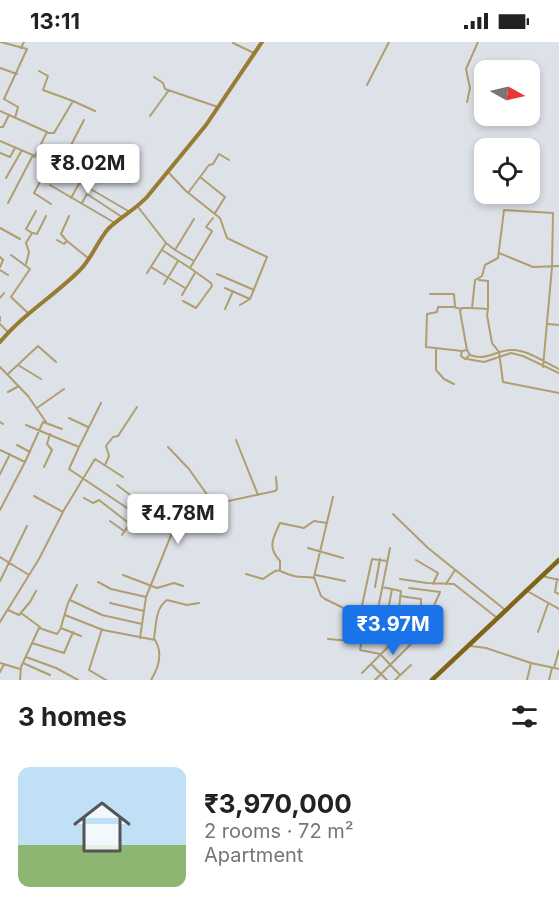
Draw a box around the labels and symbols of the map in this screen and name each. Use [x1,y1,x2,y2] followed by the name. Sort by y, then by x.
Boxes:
[474,60,540,126] north arrow
[39,144,137,195] pin: ₹8.02M
[129,494,227,545] pin: ₹4.78M
[344,605,442,656] pin: ₹3.97M

